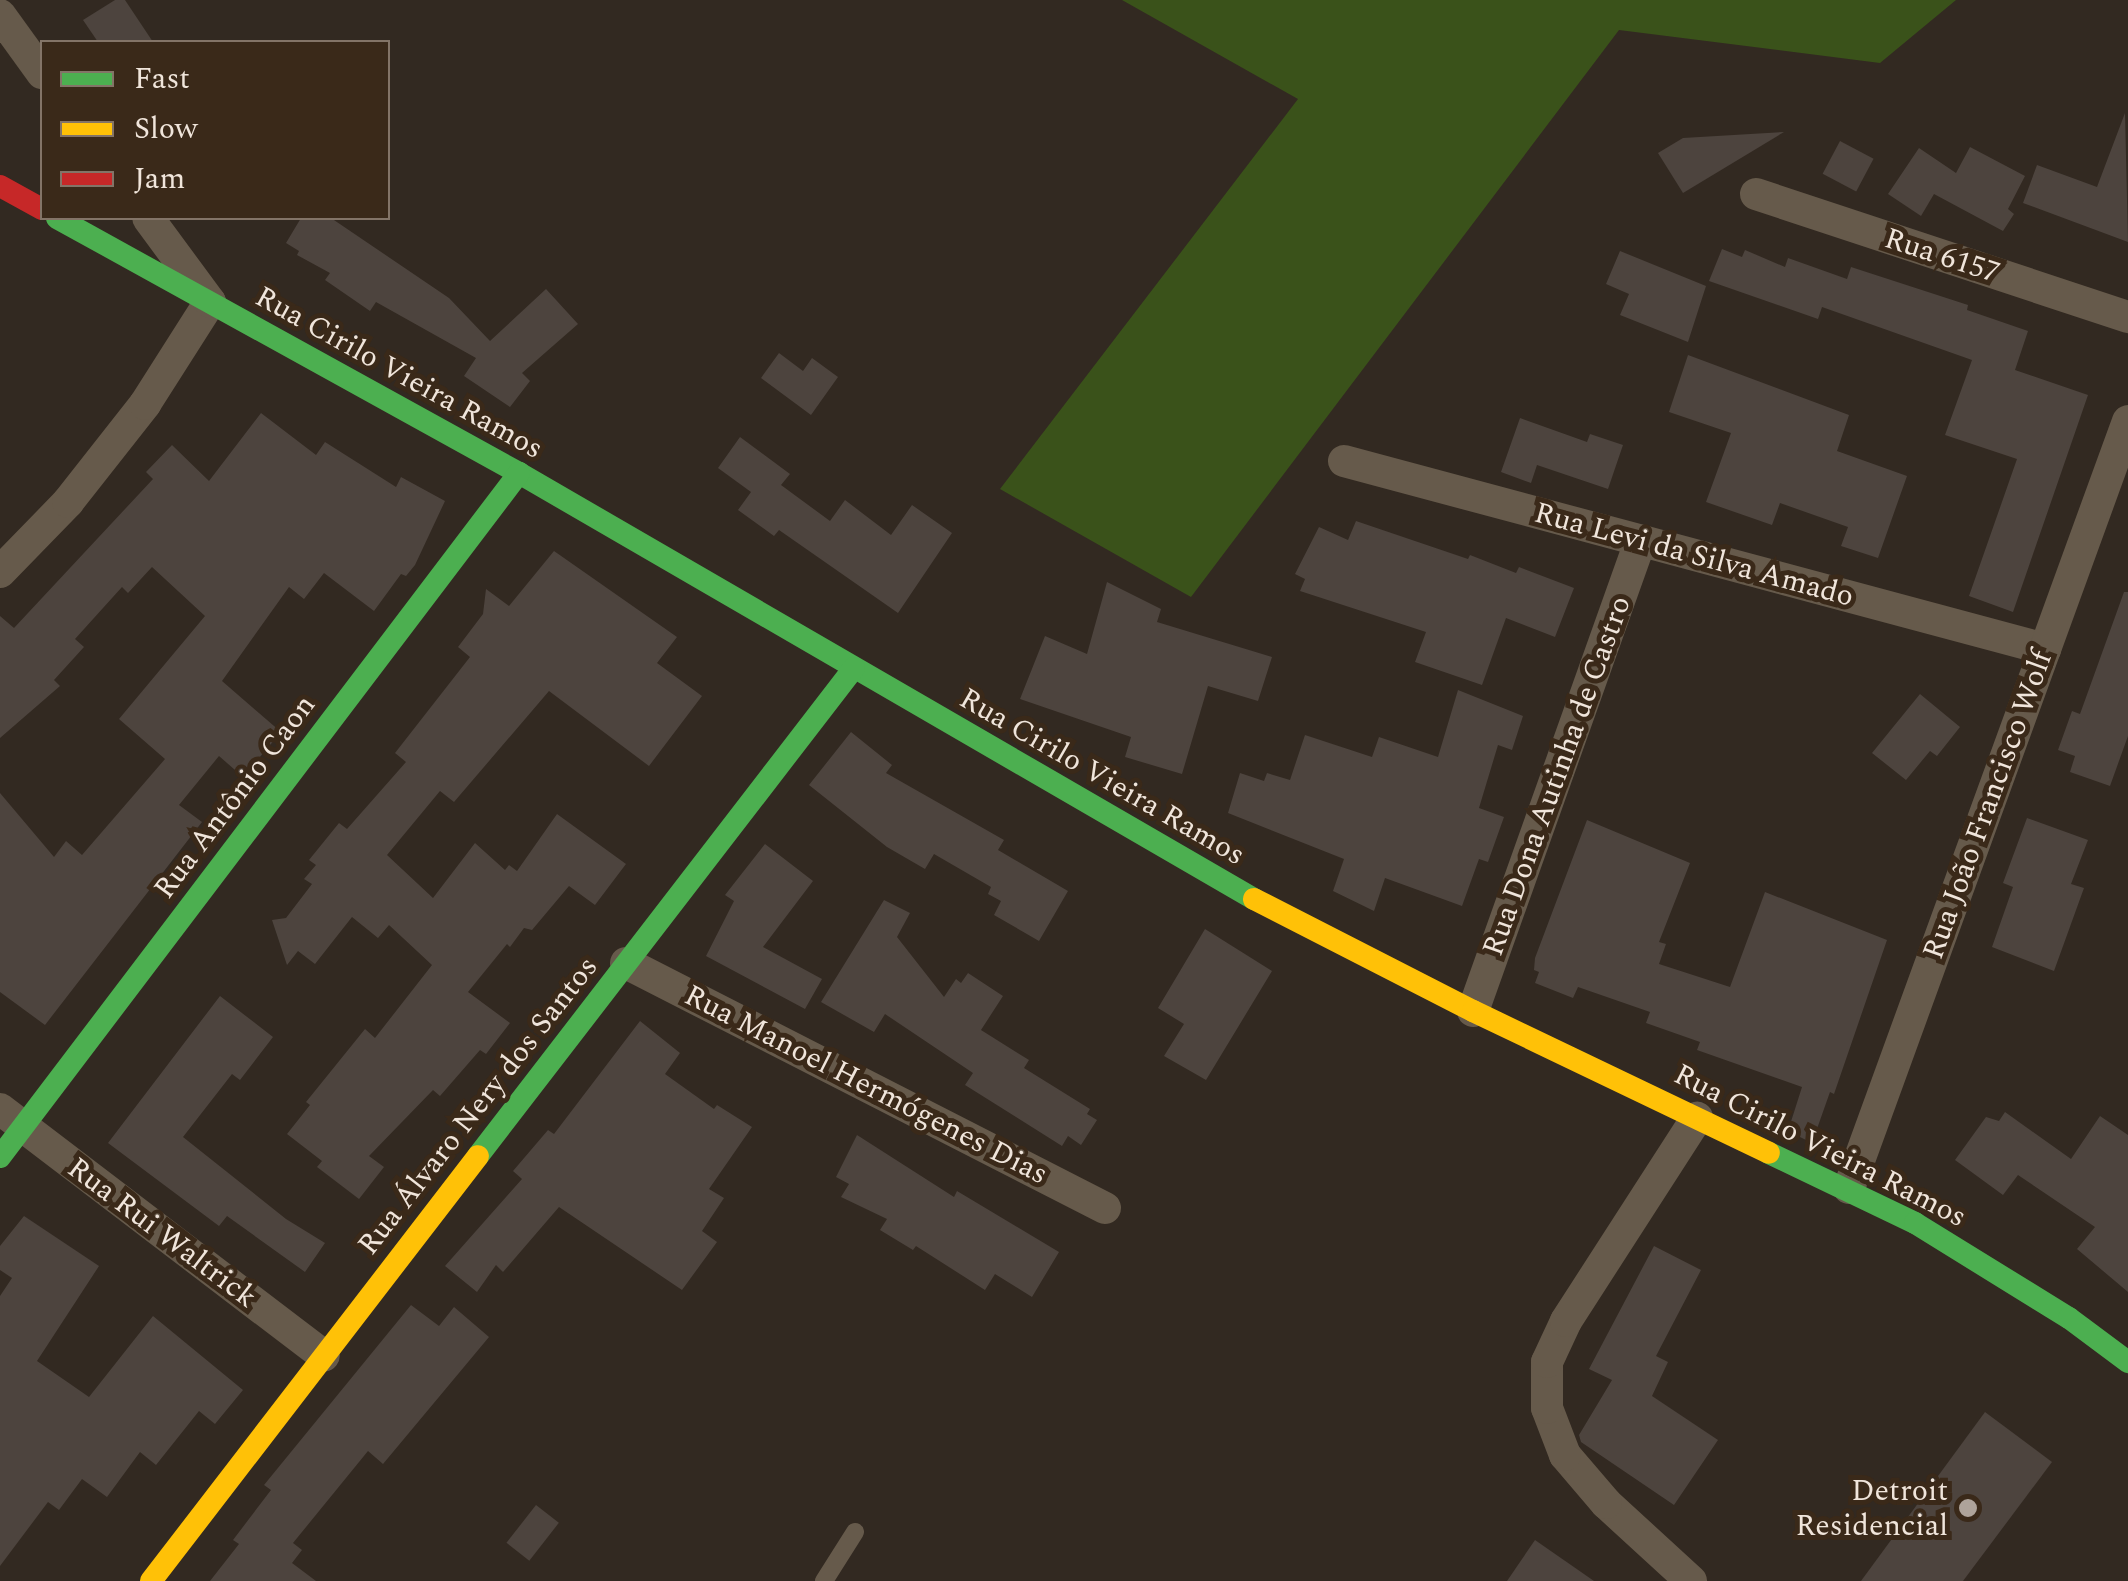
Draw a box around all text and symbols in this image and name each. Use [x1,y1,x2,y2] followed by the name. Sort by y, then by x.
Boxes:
[40,40,390,220] legend
[134,56,190,102] text: Fast
[134,106,198,152] text: Slow
[134,156,185,202] text: Jam
[1880,221,2004,291] street label: Rua 6157
[249,279,549,467] street label: Rua Cirilo Vieira Ramos
[1530,495,1858,615] street label: Rua Levi da Silva Amado
[1475,591,1639,961] street label: Rua Dona Autinha de Castro
[1915,646,2061,964] street label: Rua João Francisco Wolf
[953,681,1251,873] street label: Rua Cirilo Vieira Ramos
[147,688,323,906] street label: Rua Antônio Caon
[350,950,606,1262] street label: Rua Álvaro Nery dos Santos
[678,977,1054,1193] street label: Rua Manoel Hermógenes Dias
[1668,1057,1972,1235] street label: Rua Cirilo Vieira Ramos
[60,1150,264,1316] street label: Rua Rui Waltrick
[1795,1473,1948,1544] place label: Detroit Residencial
[1957,1497,1979,1519] marker: Detroit Residencial

